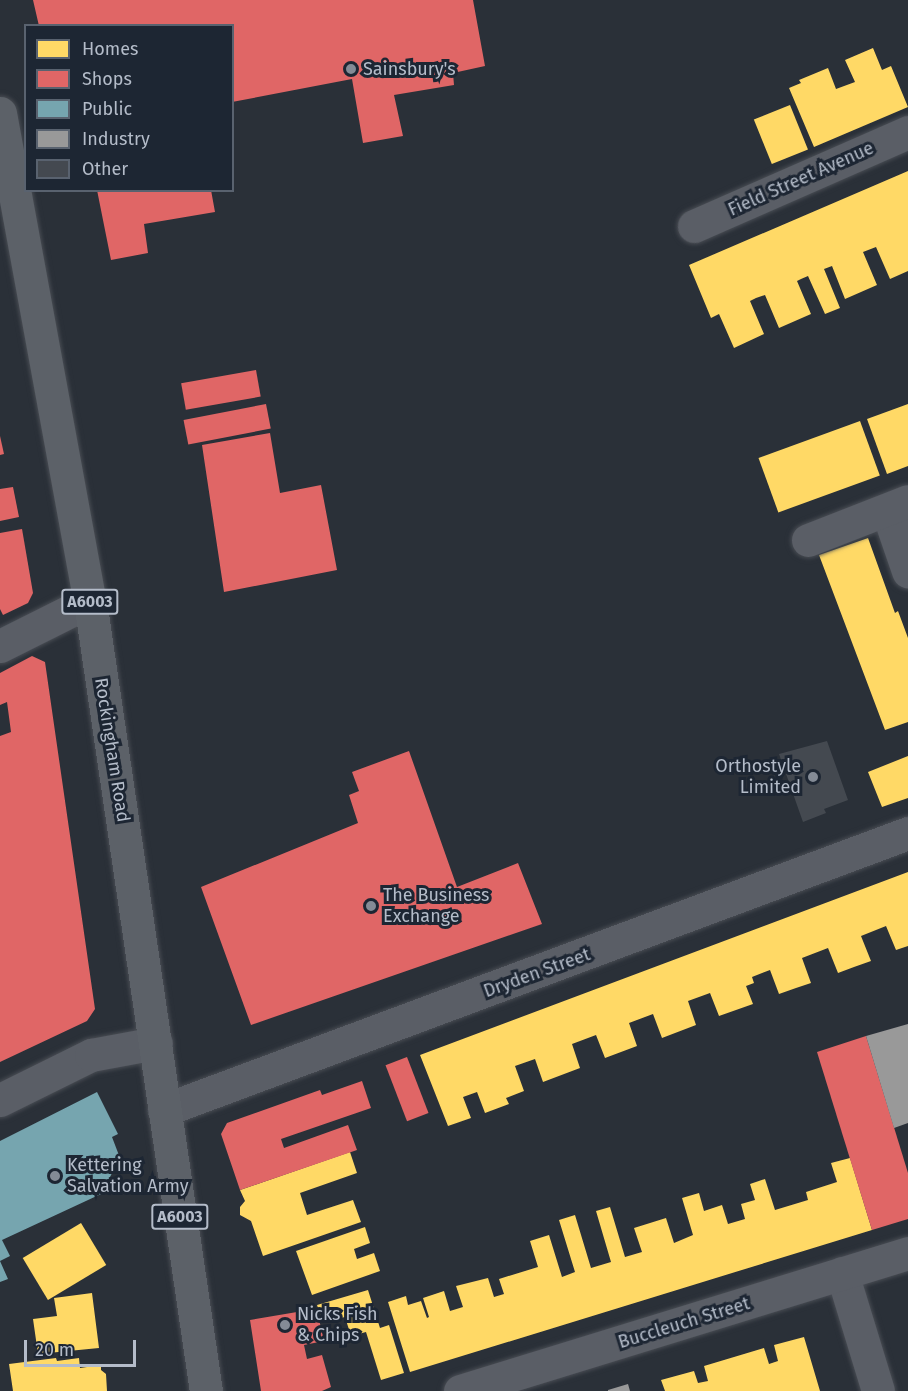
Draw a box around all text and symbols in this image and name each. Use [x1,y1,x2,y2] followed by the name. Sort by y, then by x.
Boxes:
[24,24,234,192] legend
[82,38,138,60] text: Homes
[363,58,456,80] place label: Sainsbury's
[344,62,358,76] marker: Sainsbury's
[82,68,132,90] text: Shops
[82,98,132,120] text: Public
[82,128,150,150] text: Industry
[725,137,877,221] street label: Field Street Avenue
[82,158,128,180] text: Other
[60,589,120,615] road number: A6003
[90,676,134,824] street label: Rockingham Road
[715,756,801,798] place label: Orthostyle Limited
[806,770,820,784] marker: Orthostyle Limited
[383,885,489,928] place label: The Business Exchange
[364,899,378,913] marker: The Business Exchange
[481,944,593,1002] street label: Dryden Street
[67,1155,189,1198] place label: Kettering Salvation Army
[48,1169,62,1183] marker: Kettering Salvation Army
[150,1204,210,1230] road number: A6003
[616,1293,752,1353] street label: Buccleuch Street
[297,1304,378,1346] place label: Nicks Fish & Chips
[278,1318,292,1332] marker: Nicks Fish & Chips
[27,1328,140,1366] scale bar
[35,1339,74,1361] text: 20 m

